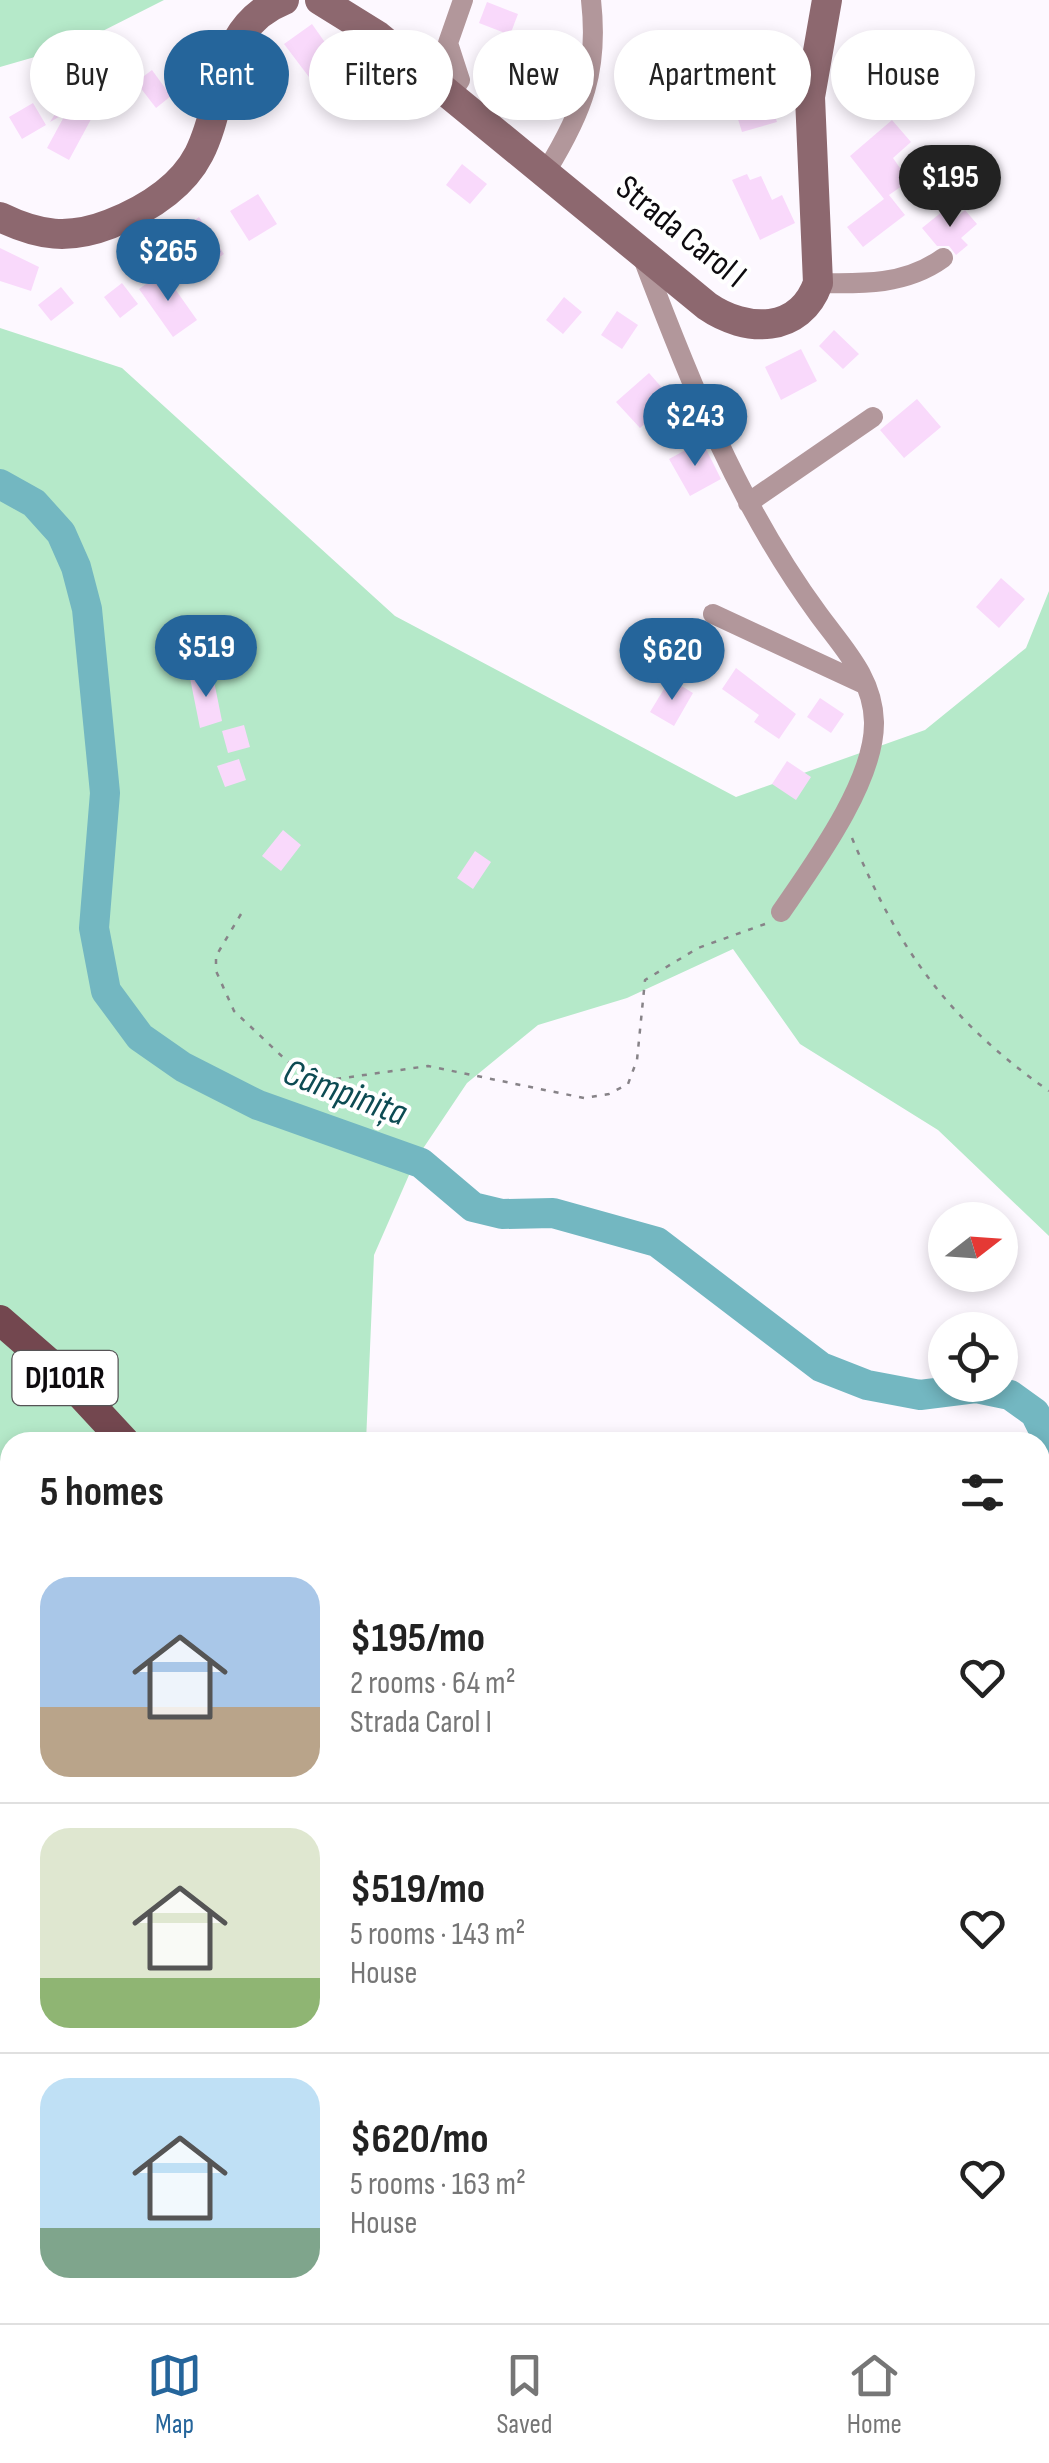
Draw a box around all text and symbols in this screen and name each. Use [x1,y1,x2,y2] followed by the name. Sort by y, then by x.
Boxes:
[30,30,144,120] chip: Buy
[164,30,289,120] chip: Rent
[309,30,453,120] chip: Filters
[473,30,594,120] chip: New
[614,30,811,120] chip: Apartment
[831,30,975,120] chip: House
[891,145,1009,230] pin: $195
[921,158,979,197] text: $195
[607,166,755,298] street label: Strada Carol I
[109,219,227,304] pin: $265
[138,232,198,271] text: $265
[636,384,754,469] pin: $243
[665,397,725,436] text: $243
[147,615,265,700] pin: $519
[613,618,731,703] pin: $620
[177,628,235,667] text: $519
[642,631,702,670] text: $620
[277,1050,413,1136] water label: Câmpinița
[928,1202,1018,1292] north arrow
[928,1202,1018,1402] map controls
[928,1312,1018,1402] button: locate
[12,1351,118,1405] road number: DJ101R
[955,1465,1010,1520] icon: filters
[40,1467,164,1518] text: 5 homes
[350,1613,485,1664] text: $195/mo
[120,1617,240,1737] icon: home
[955,1650,1010,1705] icon: heart
[350,1664,516,1703] text: 2 rooms · 64 m²
[350,1703,492,1742] text: Strada Carol I
[350,1864,485,1915] text: $519/mo
[120,1868,240,1988] icon: home
[955,1901,1010,1956] icon: heart
[350,1915,525,1954] text: 5 rooms · 143 m²
[350,1954,417,1993] text: House
[350,2114,489,2165] text: $620/mo
[120,2118,240,2238] icon: home
[955,2151,1010,2206] icon: heart
[350,2165,526,2204] text: 5 rooms · 163 m²
[350,2204,417,2243] text: House
[147,2348,202,2441] tab: Map
[496,2348,553,2441] tab: Saved
[847,2348,902,2441] tab: Home

